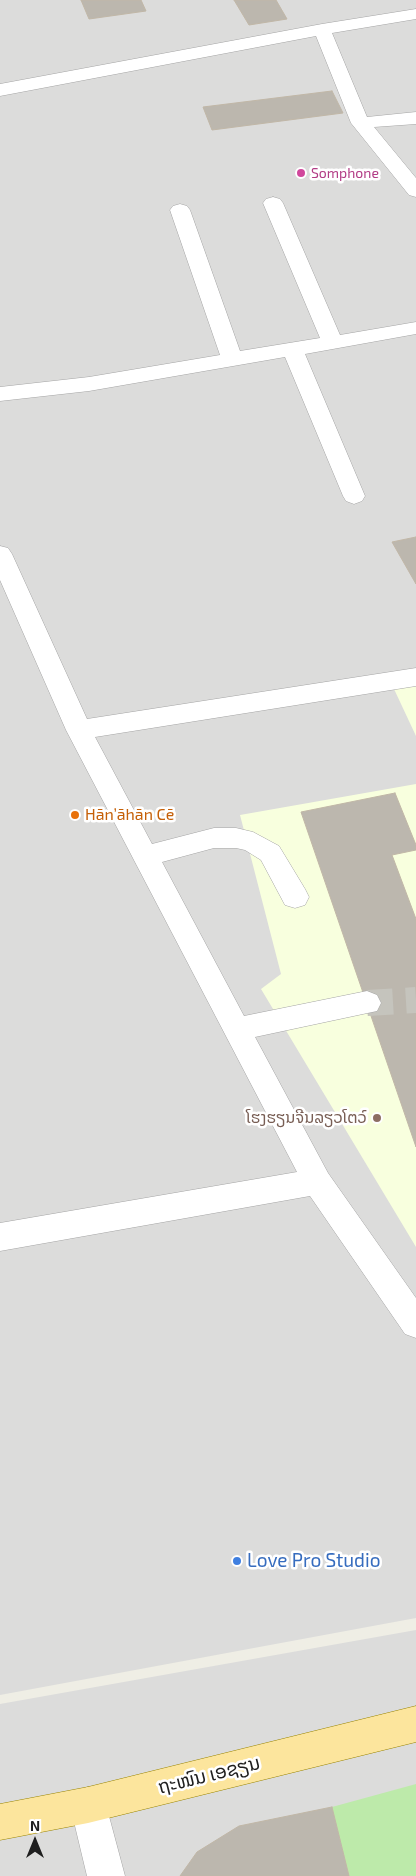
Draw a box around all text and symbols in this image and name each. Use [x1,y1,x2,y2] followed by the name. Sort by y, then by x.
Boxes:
[311,165,379,181] place label: Somphone
[295,167,307,179] marker: Somphone
[85,805,174,825] place label: Hān’āhān Cē
[69,809,81,821] marker: Hān’āhān Cē
[246,1108,367,1128] place label: ໂຮງຮຽນຈີນລຽວໂຕວ໌
[371,1112,383,1124] marker: ໂຮງຮຽນຈີນລຽວໂຕວ໌
[247,1550,380,1572] place label: Love Pro Studio
[231,1555,243,1567] marker: Love Pro Studio
[156,1751,262,1799] street label: ຖະໜົນ ເອຊຽນ
[10,1816,60,1866] north arrow
[30,1817,40,1834] text: N

